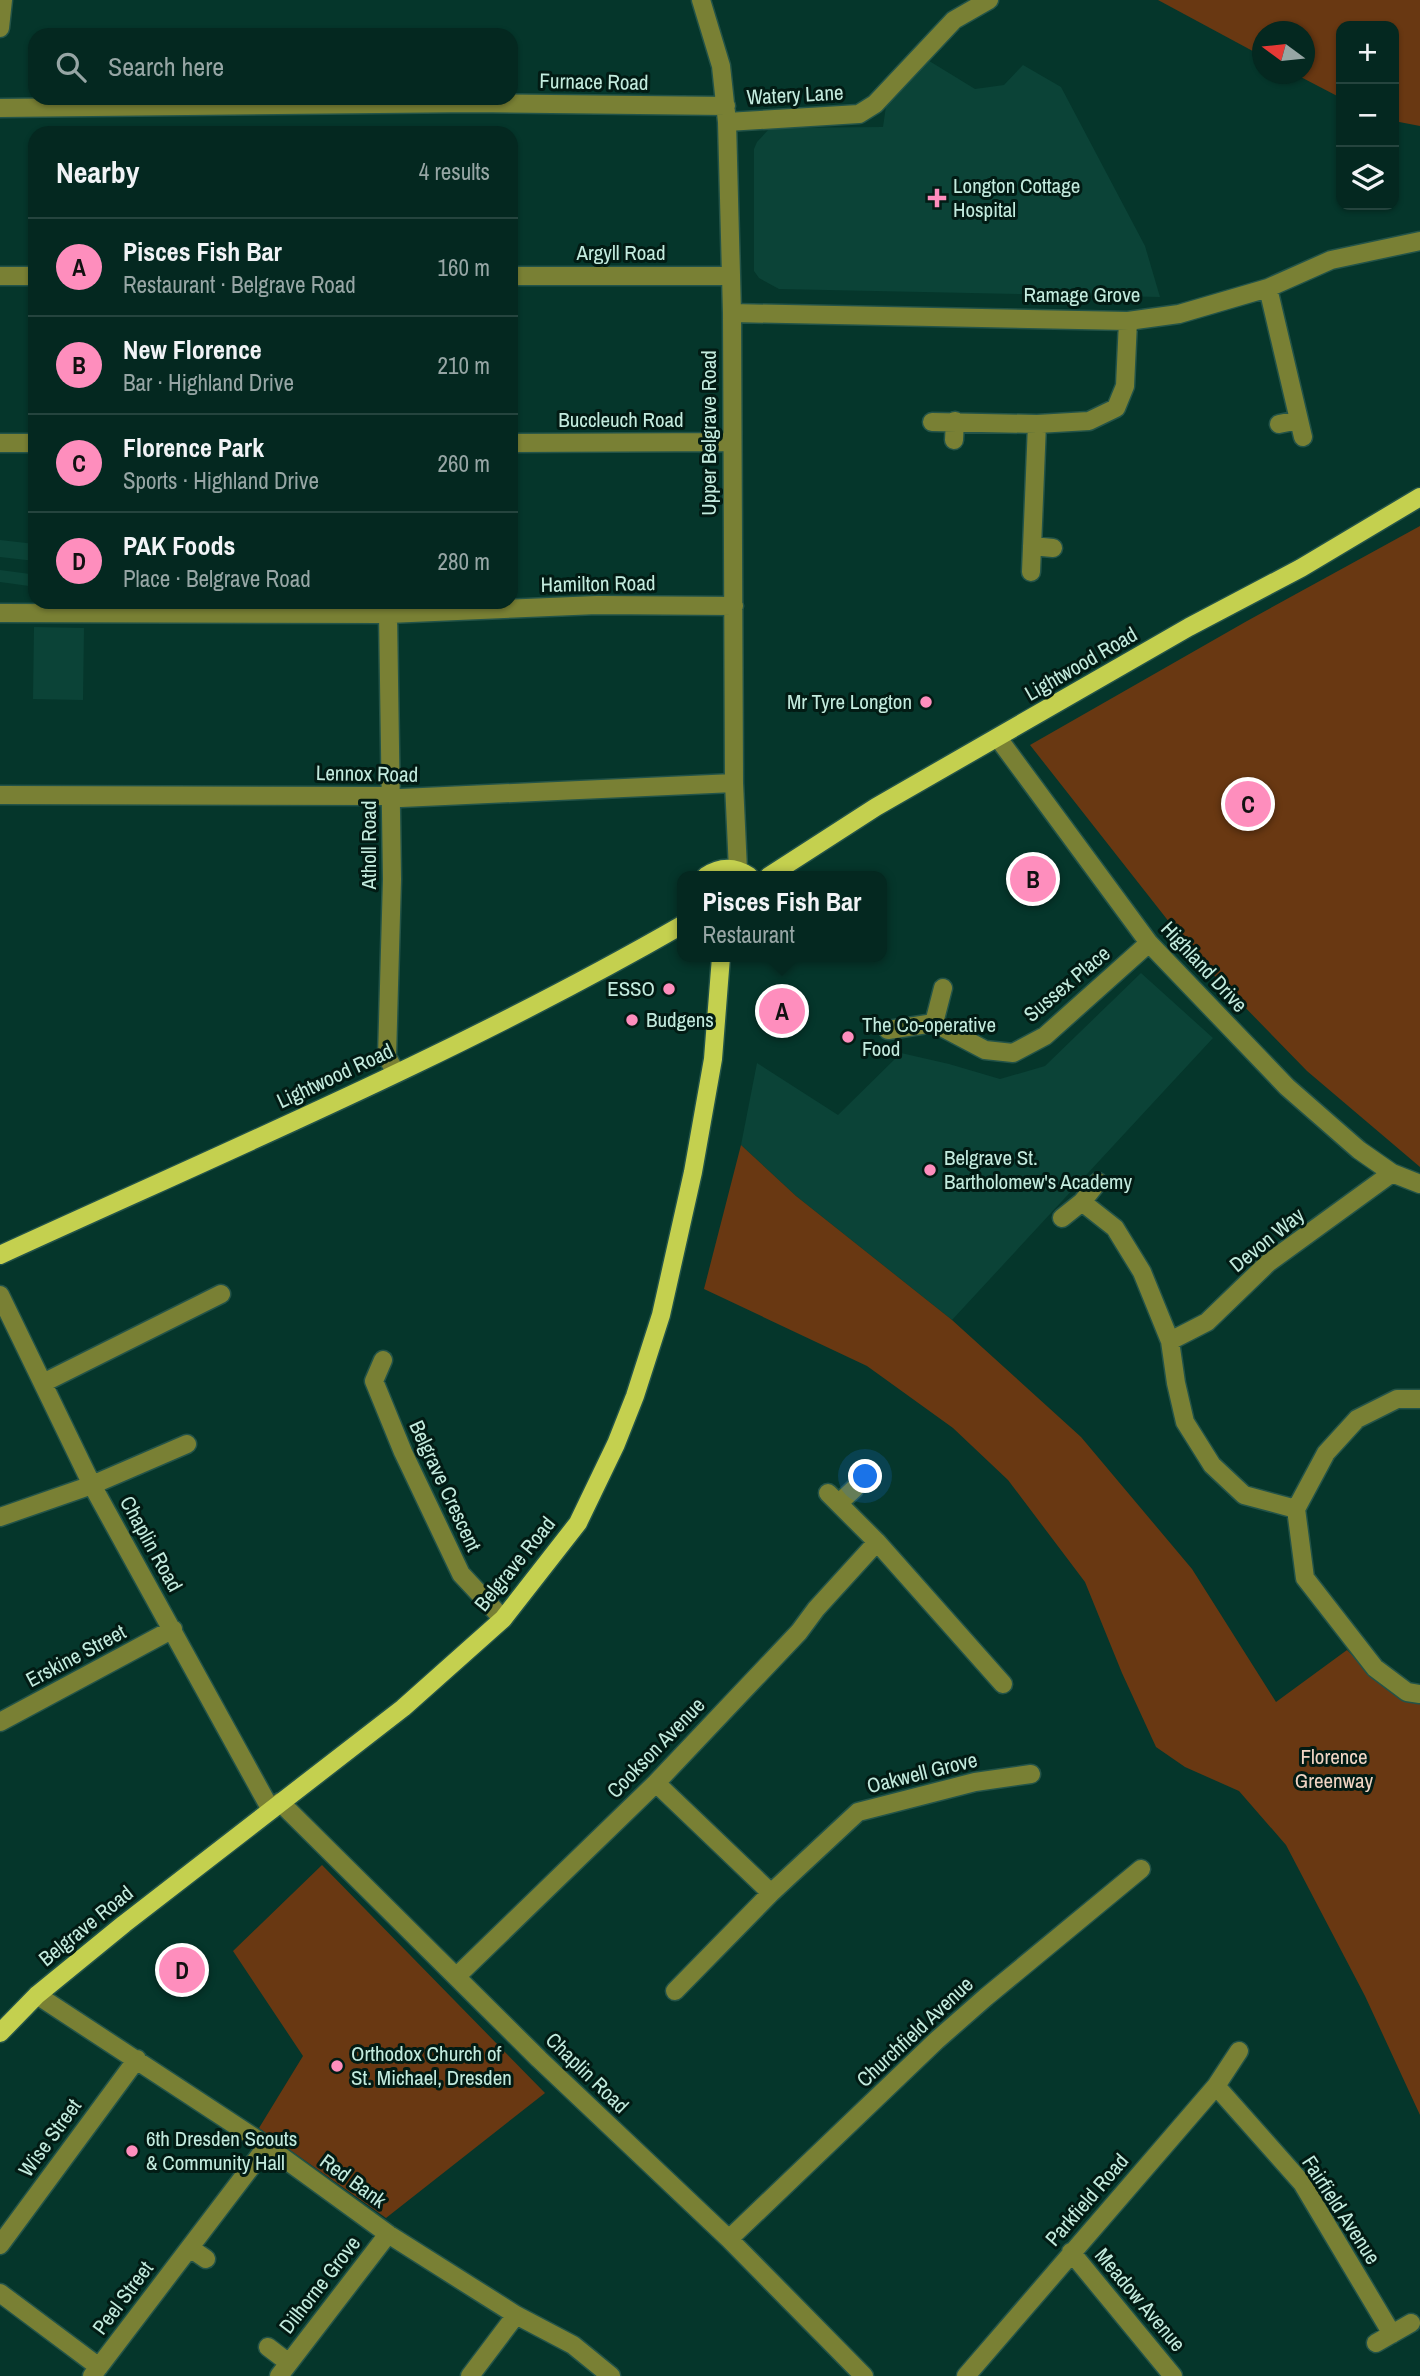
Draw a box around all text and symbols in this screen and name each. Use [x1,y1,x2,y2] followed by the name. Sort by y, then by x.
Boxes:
[1252,21,1315,84] north arrow
[1336,21,1399,210] map controls
[1336,21,1399,84] button: +
[28,28,518,105] search box
[52,48,90,86] icon: search
[108,49,224,84] text: Search here
[539,66,649,97] street label: Furnace Road
[746,77,844,112] street label: Watery Lane
[1336,84,1399,147] button: −
[1336,147,1399,210] button: layers
[56,152,139,192] text: Nearby
[419,156,490,187] text: 4 results
[953,171,1080,224] place label: Longton Cottage Hospital
[927,188,947,208] marker: Longton Cottage Hospital
[123,234,282,269] text: Pisces Fish Bar
[576,238,666,267] street label: Argyll Road
[72,252,86,283] text: A
[438,252,490,283] text: 160 m
[123,269,356,300] text: Restaurant · Belgrave Road
[1024,280,1140,309] street label: Ramage Grove
[123,332,262,367] text: New Florence
[72,350,86,381] text: B
[438,350,490,381] text: 210 m
[694,350,723,516] street label: Upper Belgrave Road
[123,367,294,398] text: Bar · Highland Drive
[558,405,684,434] street label: Buccleuch Road
[123,430,264,465] text: Florence Park
[72,448,86,479] text: C
[438,448,490,479] text: 260 m
[123,465,319,496] text: Sports · Highland Drive
[123,528,235,563] text: PAK Foods
[72,546,86,577] text: D
[438,546,490,577] text: 280 m
[123,563,311,594] text: Place · Belgrave Road
[540,568,656,599] street label: Hamilton Road
[1019,620,1142,707] street label: Lightwood Road
[787,687,912,716] place label: Mr Tyre Longton
[918,694,934,710] marker: Mr Tyre Longton
[316,758,418,789] street label: Lennox Road
[1225,778,1271,830] pin: C
[354,800,383,891] street label: Atholl Road
[1010,853,1056,905] pin: B
[677,871,887,962] popup
[703,884,861,919] text: Pisces Fish Bar
[1155,915,1254,1019] street label: Highland Drive
[703,919,795,950] text: Restaurant
[1017,939,1116,1028] street label: Sussex Place
[607,974,655,1003] place label: ESSO
[661,981,677,997] marker: ESSO
[759,985,805,1037] pin: A
[646,1005,714,1034] place label: Budgens
[862,1010,996,1063] place label: The Co-operative Food
[624,1012,640,1028] marker: Budgens
[840,1029,856,1045] marker: The Co-operative Food
[272,1036,398,1115] street label: Lightwood Road
[944,1143,1132,1196] place label: Belgrave St. Bartholomew's Academy
[922,1162,938,1178] marker: Belgrave St. Bartholomew's Academy
[1223,1200,1310,1279] street label: Devon Way
[402,1415,489,1556] street label: Belgrave Crescent
[848,1459,882,1493] your location
[113,1491,190,1597] street label: Chaplin Road
[468,1510,562,1617] street label: Belgrave Road
[21,1617,131,1694] street label: Erskine Street
[600,1691,711,1804] street label: Cookson Avenue
[1295,1742,1374,1795] park label: Florence Greenway
[864,1745,980,1800] street label: Oakwell Grove
[32,1879,139,1973] street label: Belgrave Road
[159,1944,205,1996] pin: D
[850,1970,979,2093] street label: Churchfield Avenue
[539,2026,635,2120] street label: Chaplin Road
[351,2039,512,2092] place label: Orthodox Church of St. Michael, Dresden
[329,2058,345,2074] marker: Orthodox Church of St. Michael, Dresden
[11,2093,88,2183] street label: Wise Street
[146,2124,297,2177] place label: 6th Dresden Scouts & Community Hall
[124,2143,140,2159] marker: 6th Dresden Scouts & Community Hall
[314,2147,393,2215] street label: Red Bank
[1038,2147,1135,2252] street label: Parkfield Road
[1295,2150,1387,2270] street label: Fairfield Avenue
[272,2230,367,2340] street label: Dilhorne Grove
[1088,2242,1192,2358] street label: Meadow Avenue
[85,2255,160,2340] street label: Peel Street

